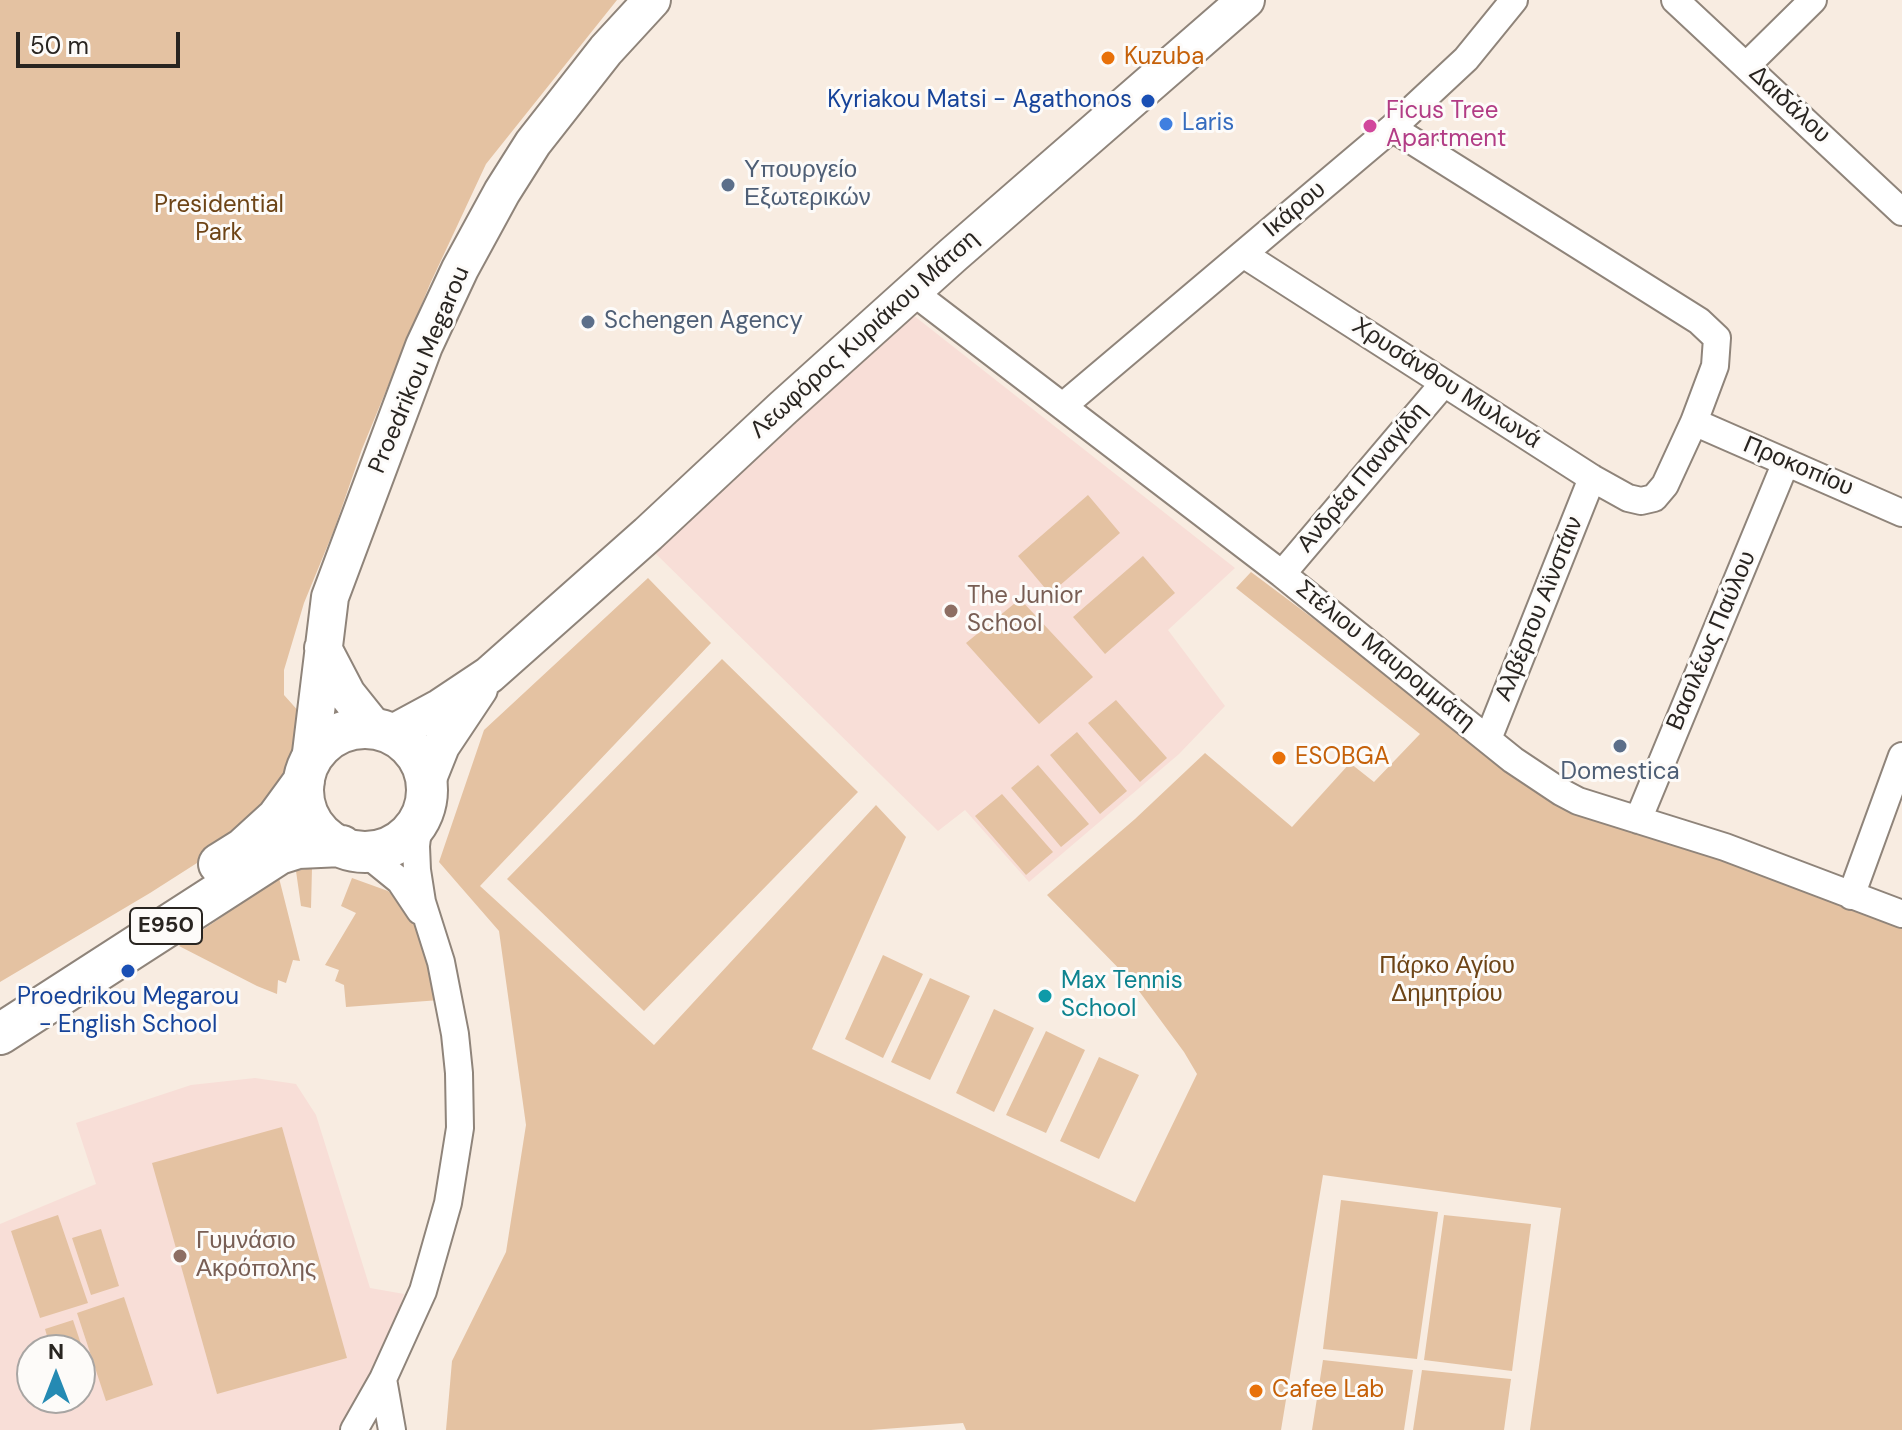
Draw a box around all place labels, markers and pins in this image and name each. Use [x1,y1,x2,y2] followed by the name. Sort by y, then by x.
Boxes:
[1124,44,1204,72] place label: Kuzuba
[1099,49,1117,67] marker: Kuzuba
[827,87,1132,115] place label: Kyriakou Matsi - Agathonos
[1139,92,1157,110] marker: Kyriakou Matsi - Agathonos
[1386,98,1507,154] place label: Ficus Tree Apartment
[1182,110,1234,138] place label: Laris
[1157,115,1175,133] marker: Laris
[1361,117,1379,135] marker: Ficus Tree Apartment
[744,157,871,213] place label: Υπουργείο Εξωτερικών
[719,176,737,194] marker: Υπουργείο Εξωτερικών
[604,308,803,336] place label: Schengen Agency
[579,313,597,331] marker: Schengen Agency
[967,583,1083,639] place label: The Junior School
[942,602,960,620] marker: The Junior School
[1611,737,1629,755] marker: Domestica
[1295,744,1390,772] place label: ESOBGA
[1270,749,1288,767] marker: ESOBGA
[1560,759,1680,787] place label: Domestica
[119,962,137,980] marker: Proedrikou Megarou - English School
[1061,968,1183,1024] place label: Max Tennis School
[17,984,239,1040] place label: Proedrikou Megarou - English School
[1036,987,1054,1005] marker: Max Tennis School
[196,1228,316,1284] place label: Γυμνάσιο Ακρόπολης
[171,1247,189,1265] marker: Γυμνάσιο Ακρόπολης
[1272,1377,1384,1405] place label: Cafee Lab
[1247,1382,1265,1400] marker: Cafee Lab

